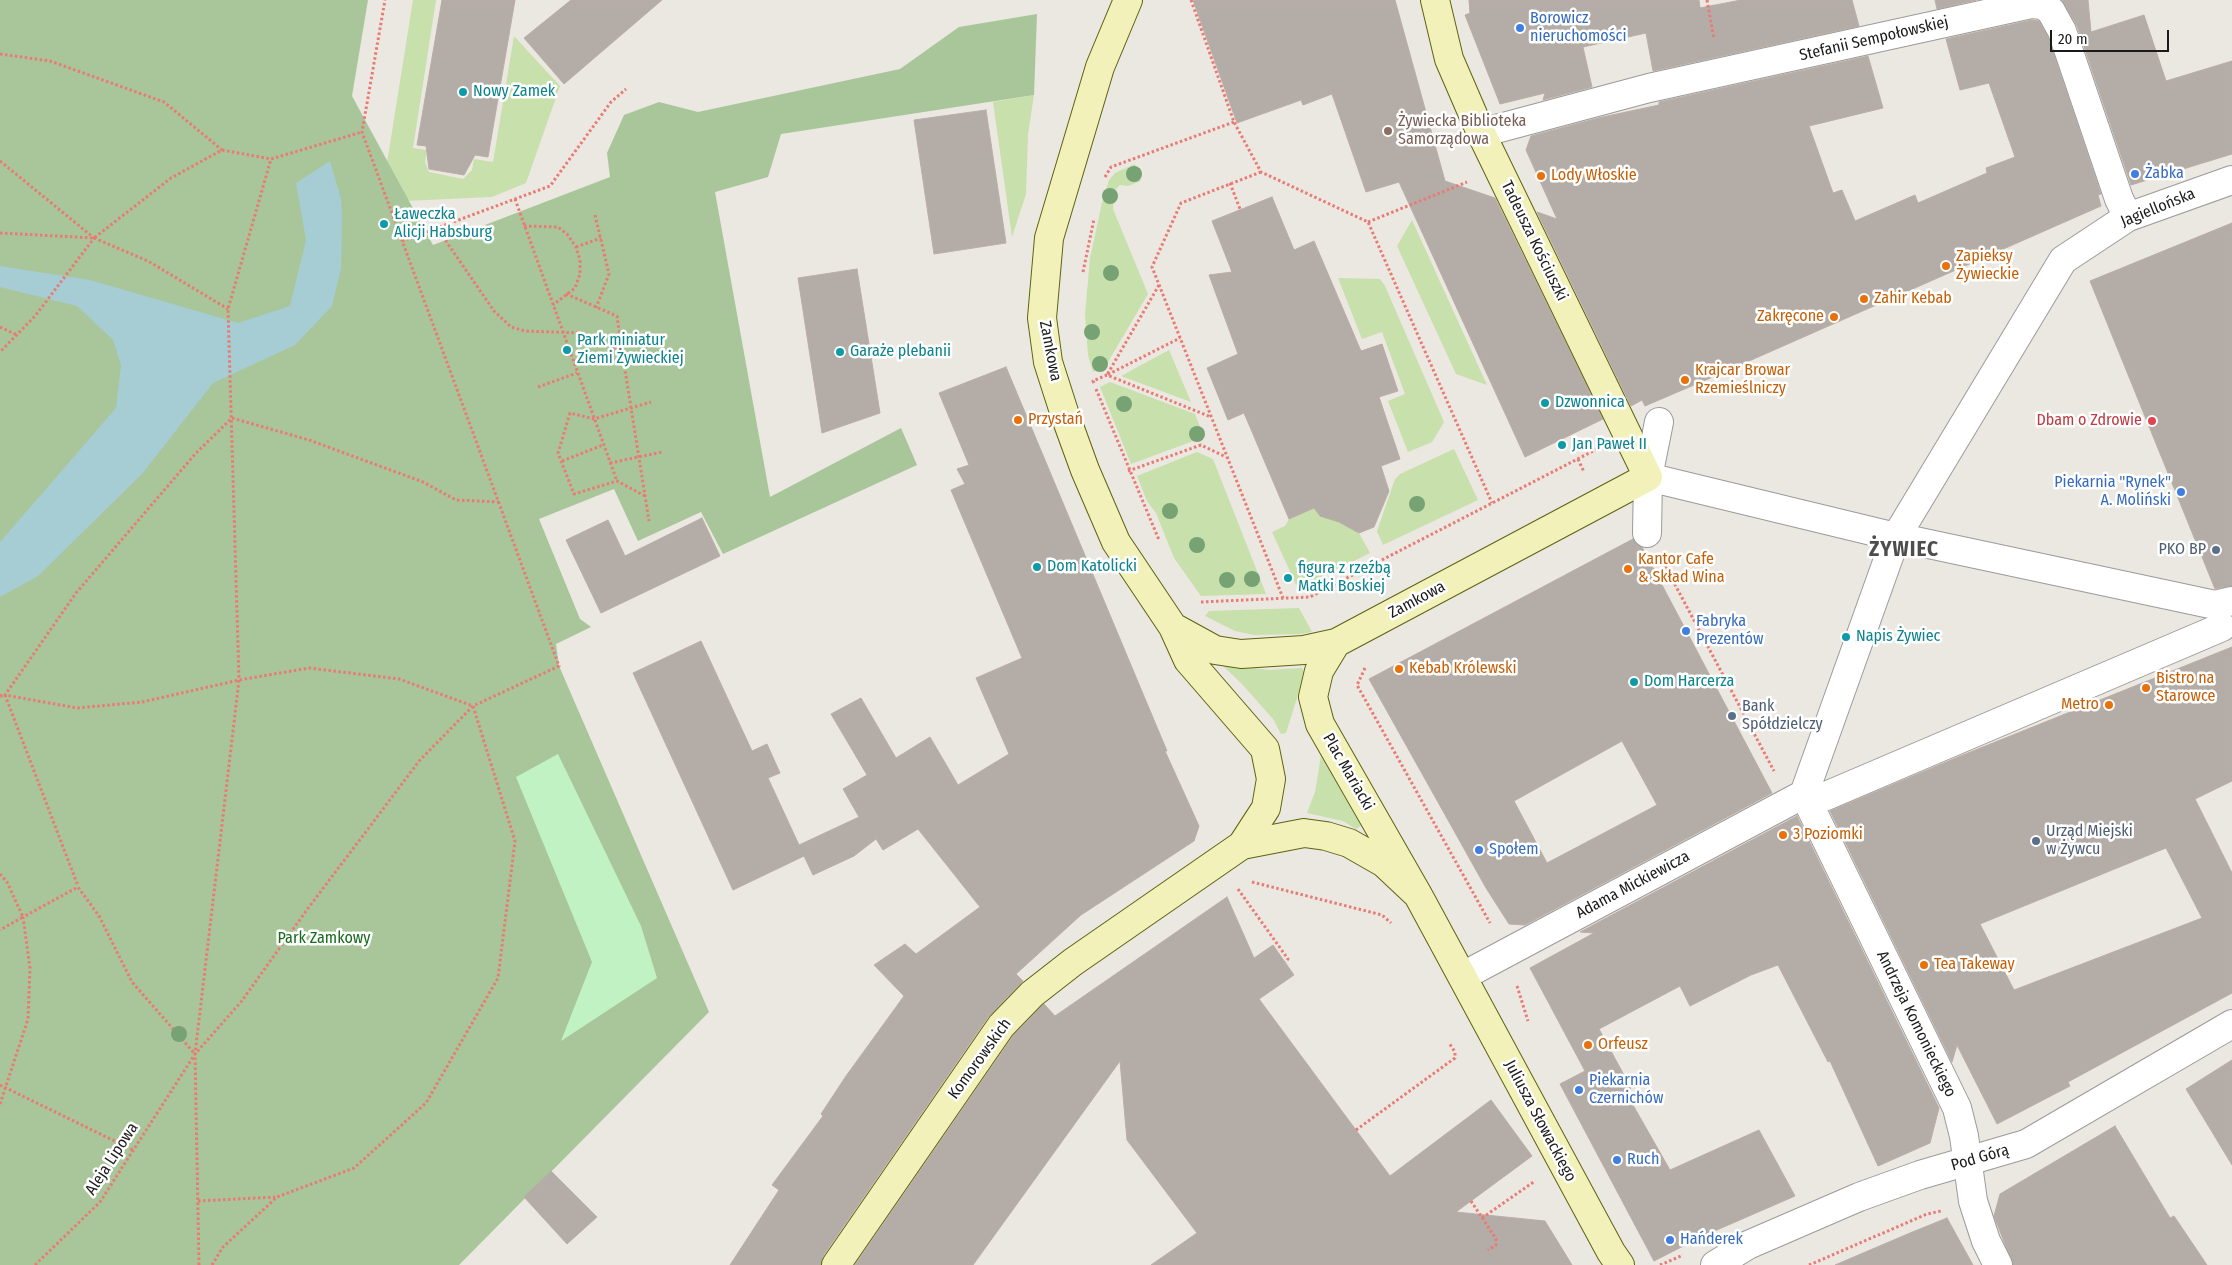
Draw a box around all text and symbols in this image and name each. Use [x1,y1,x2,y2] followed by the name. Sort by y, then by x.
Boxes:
[1530,9,1626,47] place label: Borowicz nieruchomości
[1798,13,1950,65] street label: Stefanii Sempołowskiej
[2052,20,2171,52] scale bar
[1514,22,1526,34] marker: Borowicz nieruchomości
[2058,30,2088,48] text: 20 m
[473,82,555,102] place label: Nowy Zamek
[457,86,469,98] marker: Nowy Zamek
[1398,112,1526,150] place label: Żywiecka Biblioteka Samorządowa
[1382,125,1394,137] marker: Żywiecka Biblioteka Samorządowa
[2145,164,2184,184] place label: Żabka
[1551,166,1637,186] place label: Lody Włoskie
[2129,168,2141,180] marker: Żabka
[1535,170,1547,182] marker: Lody Włoskie
[1497,178,1571,304] street label: Tadeusza Kościuszki
[2118,184,2198,232] street label: Jagiellońska
[394,205,492,243] place label: Ławeczka Alicji Habsburg
[378,218,390,230] marker: Ławeczka Alicji Habsburg
[1956,247,2019,285] place label: Zapieksy Żywieckie
[1940,260,1952,272] marker: Zapieksy Żywieckie
[1874,289,1952,309] place label: Zahir Kebab
[1858,293,1870,305] marker: Zahir Kebab
[1757,307,1824,327] place label: Zakręcone
[1828,311,1840,323] marker: Zakręcone
[1035,319,1065,383] street label: Zamkowa
[577,331,684,369] place label: Park miniatur Ziemi Żywieckiej
[850,342,951,362] place label: Garaże plebanii
[561,344,573,356] marker: Park miniatur Ziemi Żywieckiej
[834,346,846,358] marker: Garaże plebanii
[1695,361,1790,399] place label: Krajcar Browar Rzemieślniczy
[1679,374,1691,386] marker: Krajcar Browar Rzemieślniczy
[1555,393,1625,413] place label: Dzwonnica
[1539,397,1551,409] marker: Dzwonnica
[1028,410,1083,430] place label: Przystań
[2037,411,2142,431] place label: Dbam o Zdrowie
[1012,414,1024,426] marker: Przystań
[2146,415,2158,427] marker: Dbam o Zdrowie
[1572,435,1647,455] place label: Jan Paweł II
[1556,439,1568,451] marker: Jan Paweł II
[2054,473,2171,511] place label: Piekarnia "Rynek" A. Moliński
[2175,486,2187,498] marker: Piekarnia "Rynek" A. Moliński
[1868,537,1940,563] district label: ŻYWIEC
[2158,540,2206,560] place label: PKO BP
[2210,544,2222,556] marker: PKO BP
[1638,550,1725,588] place label: Kantor Cafe & Skład Wina
[1047,557,1137,577] place label: Dom Katolicki
[1298,559,1391,597] place label: figura z rzeźbą Matki Boskiej
[1031,561,1043,573] marker: Dom Katolicki
[1622,563,1634,575] marker: Kantor Cafe & Skład Wina
[1282,572,1294,584] marker: figura z rzeźbą Matki Boskiej
[1385,577,1449,623] street label: Zamkowa
[1696,612,1763,650] place label: Fabryka Prezentów
[1680,625,1692,637] marker: Fabryka Prezentów
[1856,627,1940,647] place label: Napis Żywiec
[1840,631,1852,643] marker: Napis Żywiec
[1409,659,1516,679] place label: Kebab Królewski
[1393,663,1405,675] marker: Kebab Królewski
[2156,669,2215,707] place label: Bistro na Starowce
[1644,672,1734,692] place label: Dom Harcerza
[1628,676,1640,688] marker: Dom Harcerza
[2140,682,2152,694] marker: Bistro na Starowce
[2061,695,2099,715] place label: Metro
[1742,697,1823,735] place label: Bank Spółdzielczy
[2103,699,2115,711] marker: Metro
[1726,710,1738,722] marker: Bank Spółdzielczy
[1318,730,1378,814] street label: Plac Mariacki
[2046,822,2133,860] place label: Urząd Miejski w Żywcu
[1793,825,1863,845] place label: 3 Poziomki
[1777,829,1789,841] marker: 3 Poziomki
[2030,835,2042,847] marker: Urząd Miejski w Żywcu
[1489,840,1539,860] place label: Społem
[1473,844,1485,856] marker: Społem
[1573,847,1693,923] street label: Adama Mickiewicza
[278,929,370,949] park label: Park Zamkowy
[1872,948,1960,1100] street label: Andrzeja Komonieckiego
[1934,955,2015,975] place label: Tea Takeway
[1918,959,1930,971] marker: Tea Takeway
[944,1015,1016,1103] street label: Komorowskich
[1598,1035,1648,1055] place label: Orfeusz
[1582,1039,1594,1051] marker: Orfeusz
[1500,1057,1580,1185] street label: Juliusza Słowackiego
[1589,1071,1663,1109] place label: Piekarnia Czernichów
[1573,1084,1585,1096] marker: Piekarnia Czernichów
[82,1119,142,1199] street label: Aleja Lipowa
[1949,1141,2011,1175] street label: Pod Górą
[1627,1150,1659,1170] place label: Ruch
[1611,1154,1623,1166] marker: Ruch
[1680,1230,1743,1250] place label: Hańderek
[1664,1234,1676,1246] marker: Hańderek

